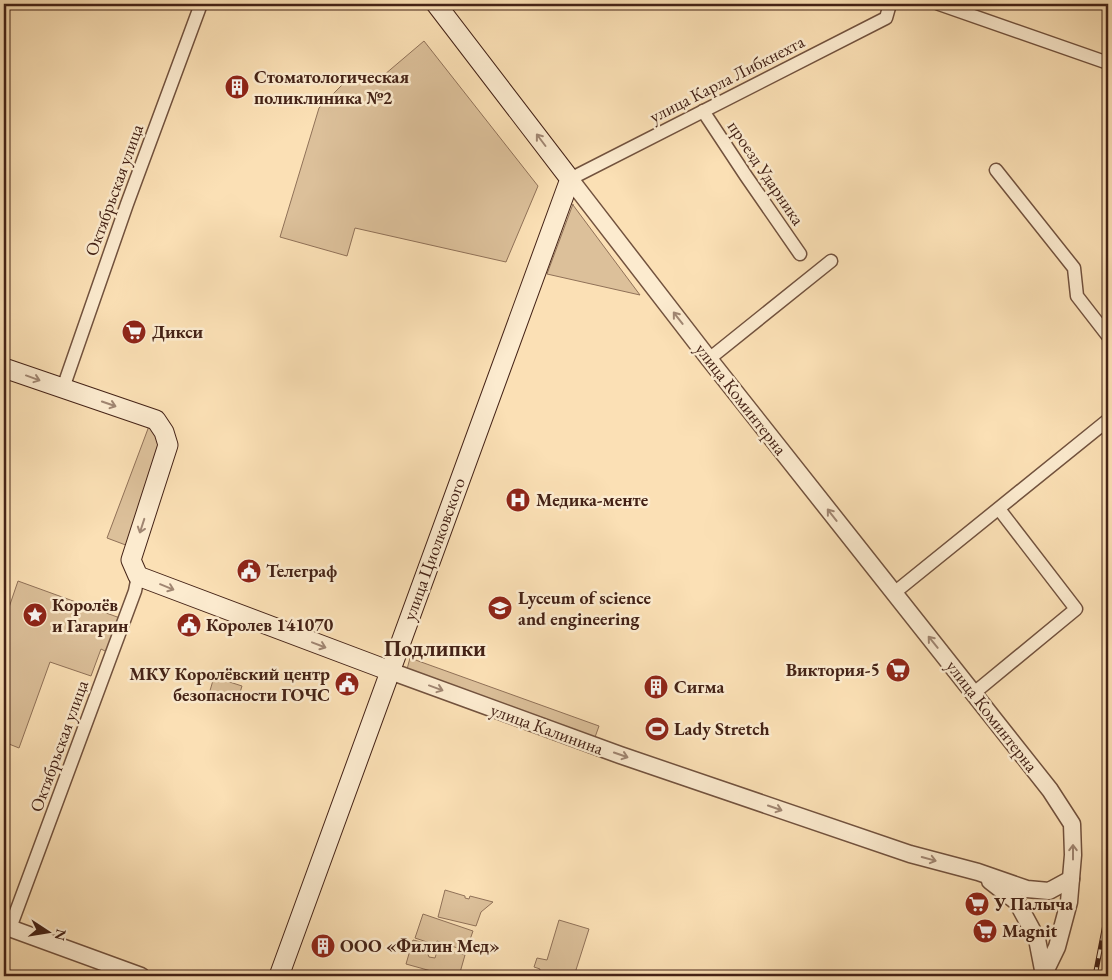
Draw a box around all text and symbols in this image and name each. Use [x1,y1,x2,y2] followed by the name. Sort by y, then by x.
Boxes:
[645,29,809,128] street label: улица Карла Либкнехта
[254,65,409,109] place label: Стоматологическая поликлиника №2
[224,74,250,100] building icon: Стоматологическая поликлиника №2
[723,116,810,230] street label: проезд Ударника
[79,120,148,259] street label: Октябрьская улица
[535,134,546,147] one-way arrow
[672,312,683,325] one-way arrow
[121,319,147,345] supermarket icon: Дикси
[152,320,203,343] place label: Дикси
[690,338,793,460] street label: улица Коминтерна
[25,374,40,383] one-way arrow
[100,400,116,409] one-way arrow
[397,474,470,623] street label: улица Циолковского
[505,487,531,513] hospital icon: Медика-менте
[536,488,649,511] place label: Медика-менте
[826,508,837,521] one-way arrow
[137,517,146,533] one-way arrow
[236,558,262,584] public building icon: Телеграф
[266,559,337,582] place label: Телеграф
[159,583,174,592] one-way arrow
[518,586,652,630] place label: Lyceum of science and engineering
[52,593,129,637] place label: Королёв и Гагарин
[487,595,513,621] school or university icon: Lyceum of science and engineering
[22,602,48,628] place icon: Королёв и Гагарин
[176,612,202,638] public building icon: Королев 141070
[206,613,334,636] place label: Королев 141070
[384,634,486,663] district label: Подлипки
[927,636,938,649] one-way arrow
[311,640,326,650] one-way arrow
[941,655,1044,777] street label: улица Коминтерна
[885,657,911,683] supermarket icon: Виктория-5
[786,658,880,681] place label: Виктория-5
[129,662,330,706] place label: МКУ Королёвский центр безопасности ГОЧС
[334,671,360,697] public building icon: МКУ Королёвский центр безопасности ГОЧС
[643,674,669,700] building icon: Сигма
[674,675,725,698] place label: Сигма
[24,676,93,815] street label: Октябрьская улица
[427,684,443,693] one-way arrow
[488,697,607,760] street label: улица Калинина
[644,716,670,742] sports icon: Lady Stretch
[674,717,770,740] place label: Lady Stretch
[613,751,629,760] one-way arrow
[767,803,783,813] one-way arrow
[1068,844,1078,860] one-way arrow
[921,854,937,864] one-way arrow
[964,891,990,917] supermarket icon: У Палыча
[993,892,1073,915] place label: У Палыча
[22,908,72,958] north arrow
[972,918,998,944] supermarket icon: Magnit
[1002,919,1058,942] place label: Magnit
[51,927,71,943] text: N
[310,933,336,959] building icon: ООО «Филин Мед»
[340,934,500,957] place label: ООО «Филин Мед»

